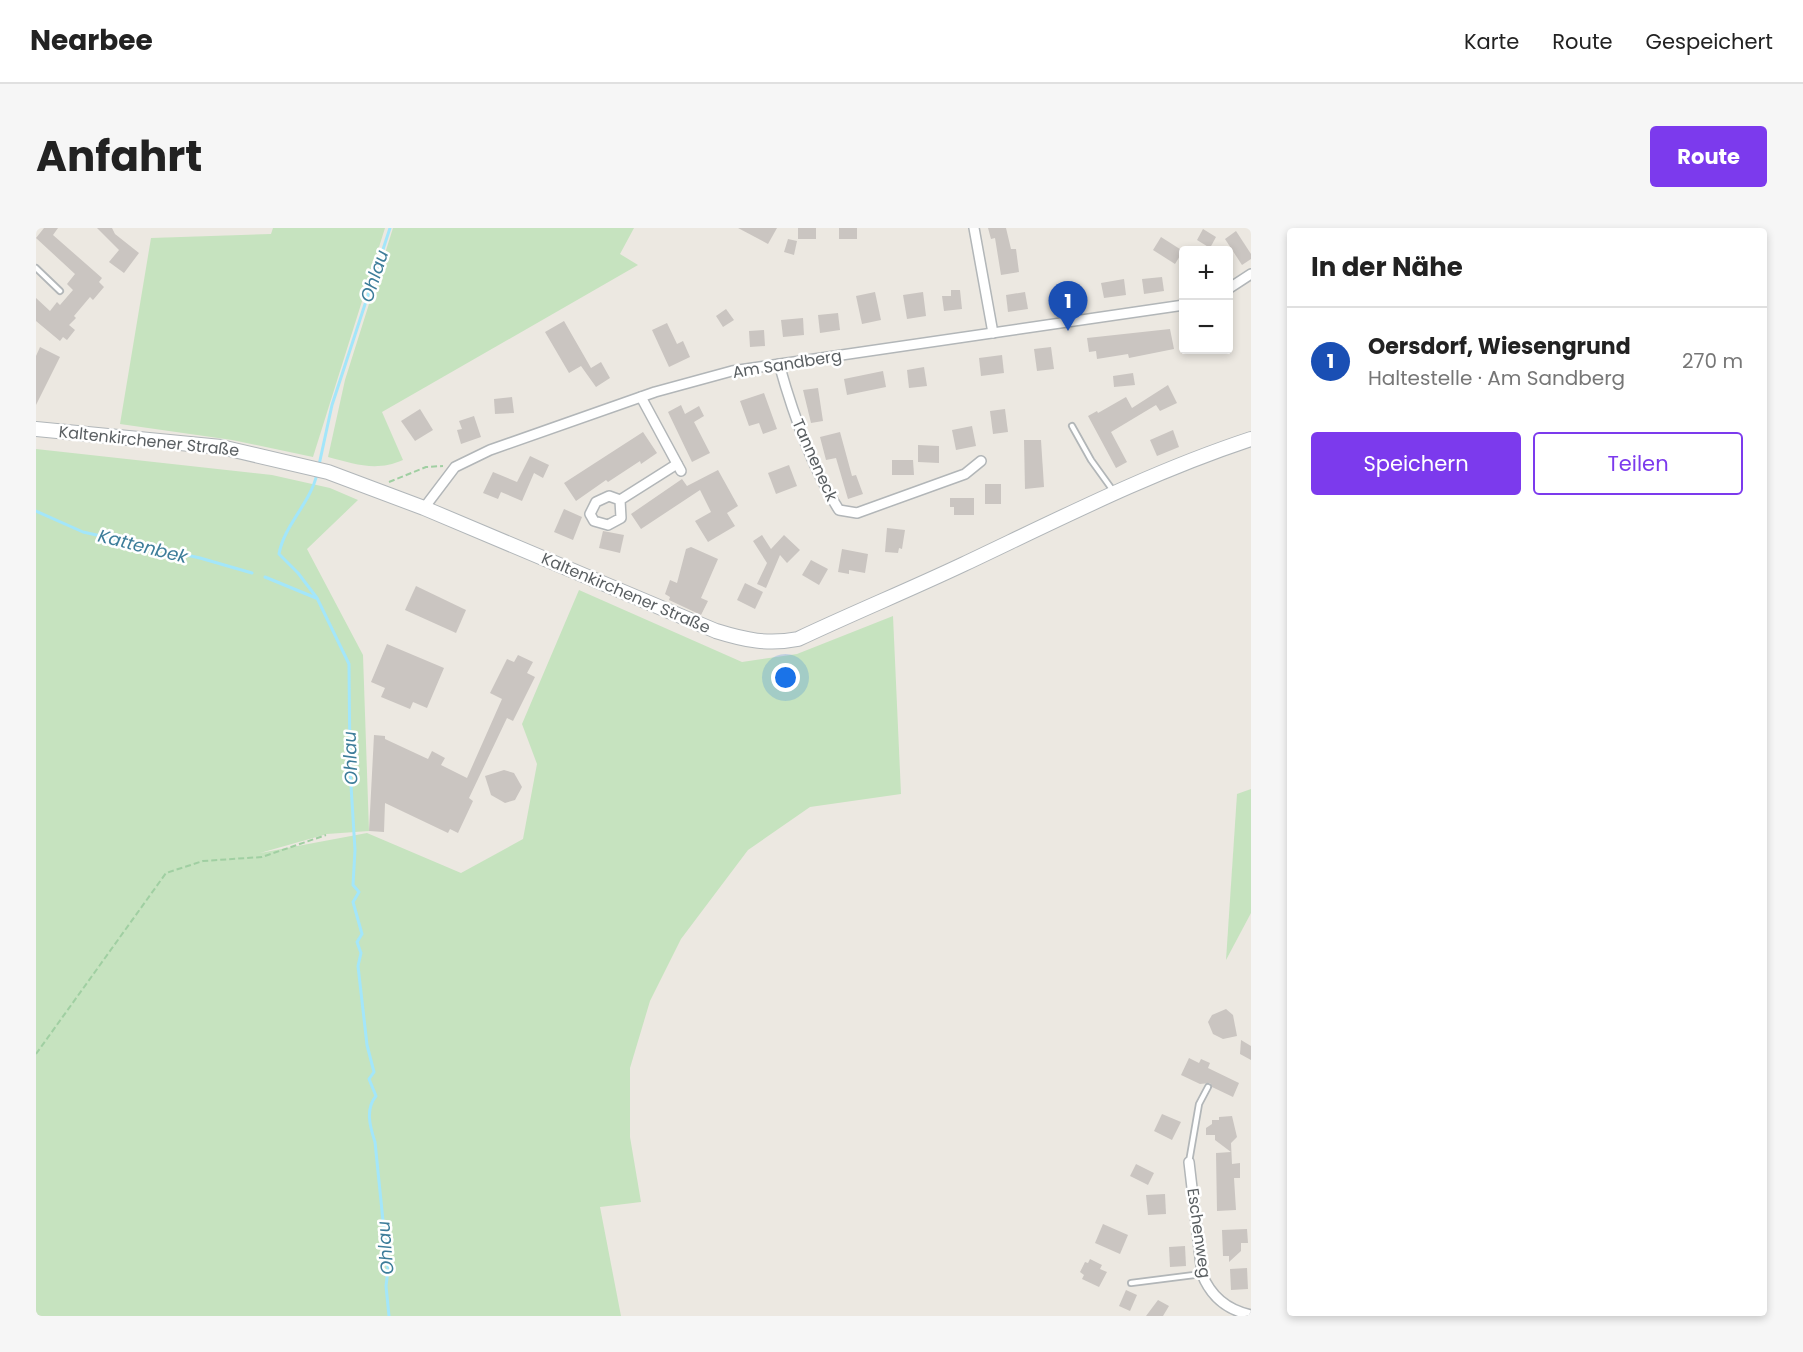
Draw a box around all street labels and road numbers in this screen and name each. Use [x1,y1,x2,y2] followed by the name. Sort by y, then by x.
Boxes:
[731,344,843,384] street label: Am Sandberg
[787,415,844,506] street label: Tanneneck
[58,420,241,462] street label: Kaltenkirchener Straße
[538,547,714,639] street label: Kaltenkirchener Straße
[1181,1187,1217,1279] street label: Eschenweg

